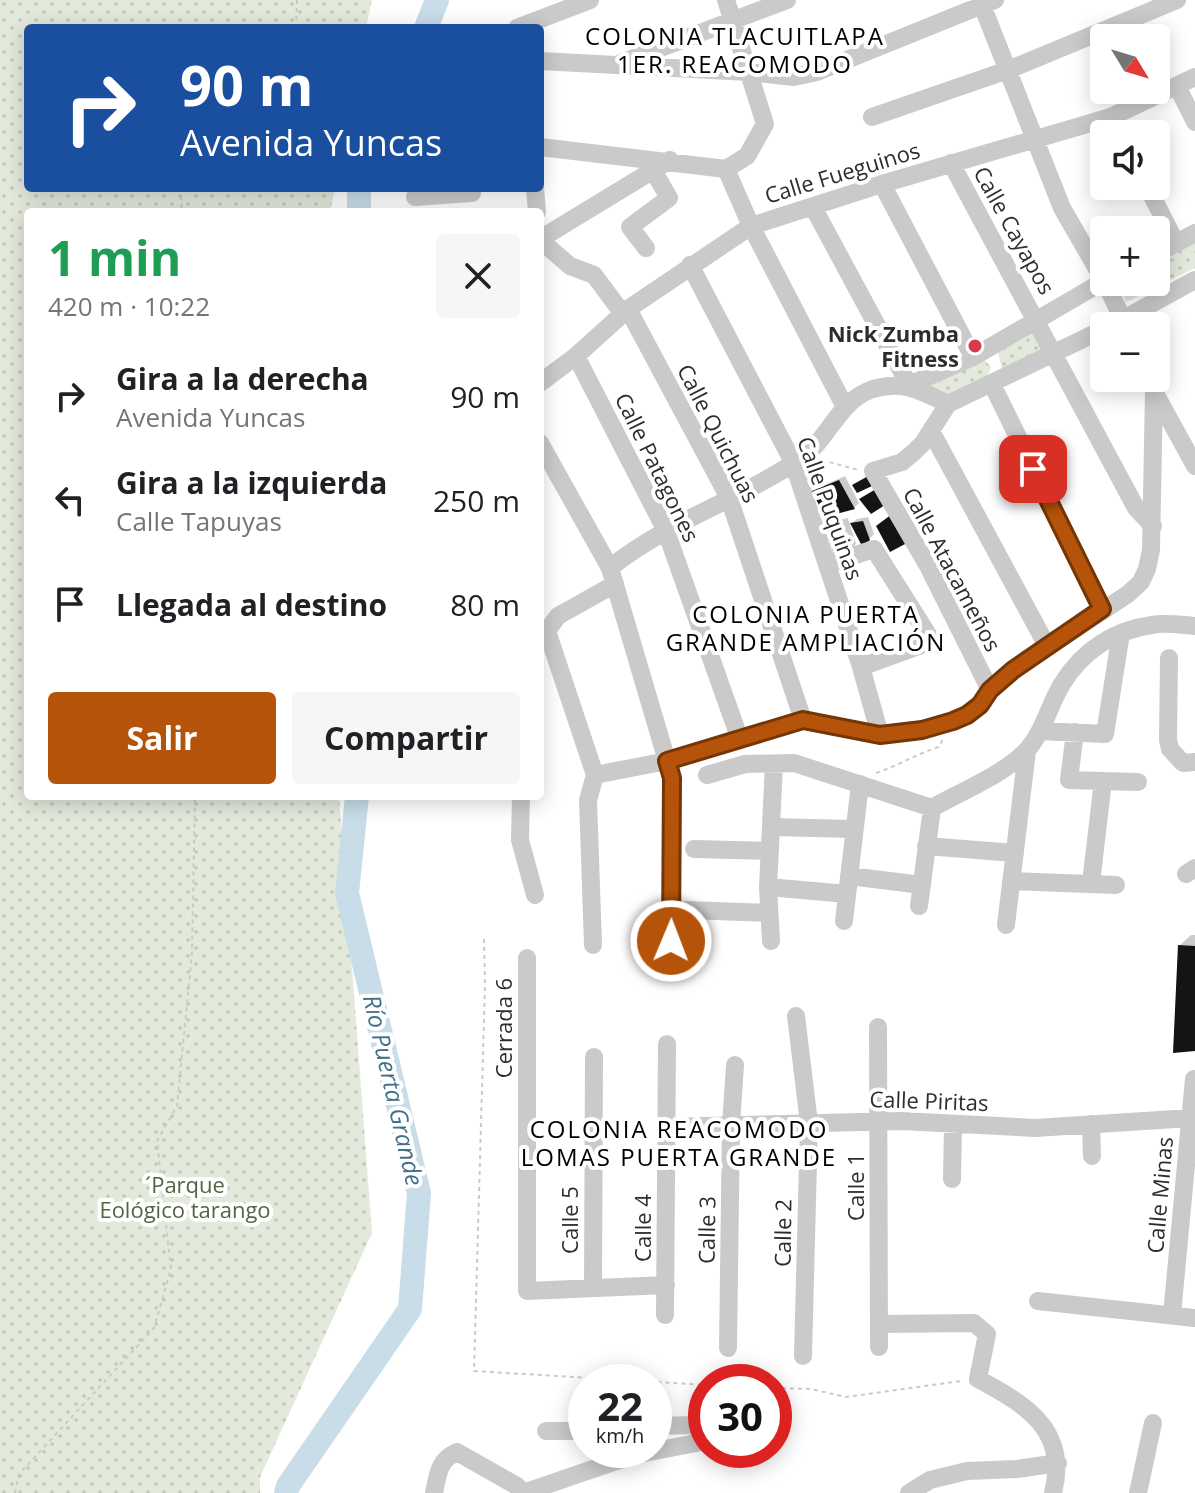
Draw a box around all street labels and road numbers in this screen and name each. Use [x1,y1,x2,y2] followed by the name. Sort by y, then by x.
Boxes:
[761,134,923,210] street label: Calle Fueguinos
[968,161,1062,299] street label: Calle Cayapos
[671,359,767,507] street label: Calle Quichuas
[609,387,707,547] street label: Calle Patagones
[791,432,871,584] street label: Calle Puquinas
[897,482,1009,656] street label: Calle Atacameños
[488,978,518,1078] street label: Cerrada 6
[869,1083,989,1117] street label: Calle Piritas
[1139,1136,1179,1254] street label: Calle Minas
[840,1153,870,1221] street label: Calle 1
[554,1186,584,1254] street label: Calle 5
[627,1194,657,1262] street label: Calle 4
[690,1196,722,1264] street label: Calle 3
[766,1199,798,1267] street label: Calle 2

